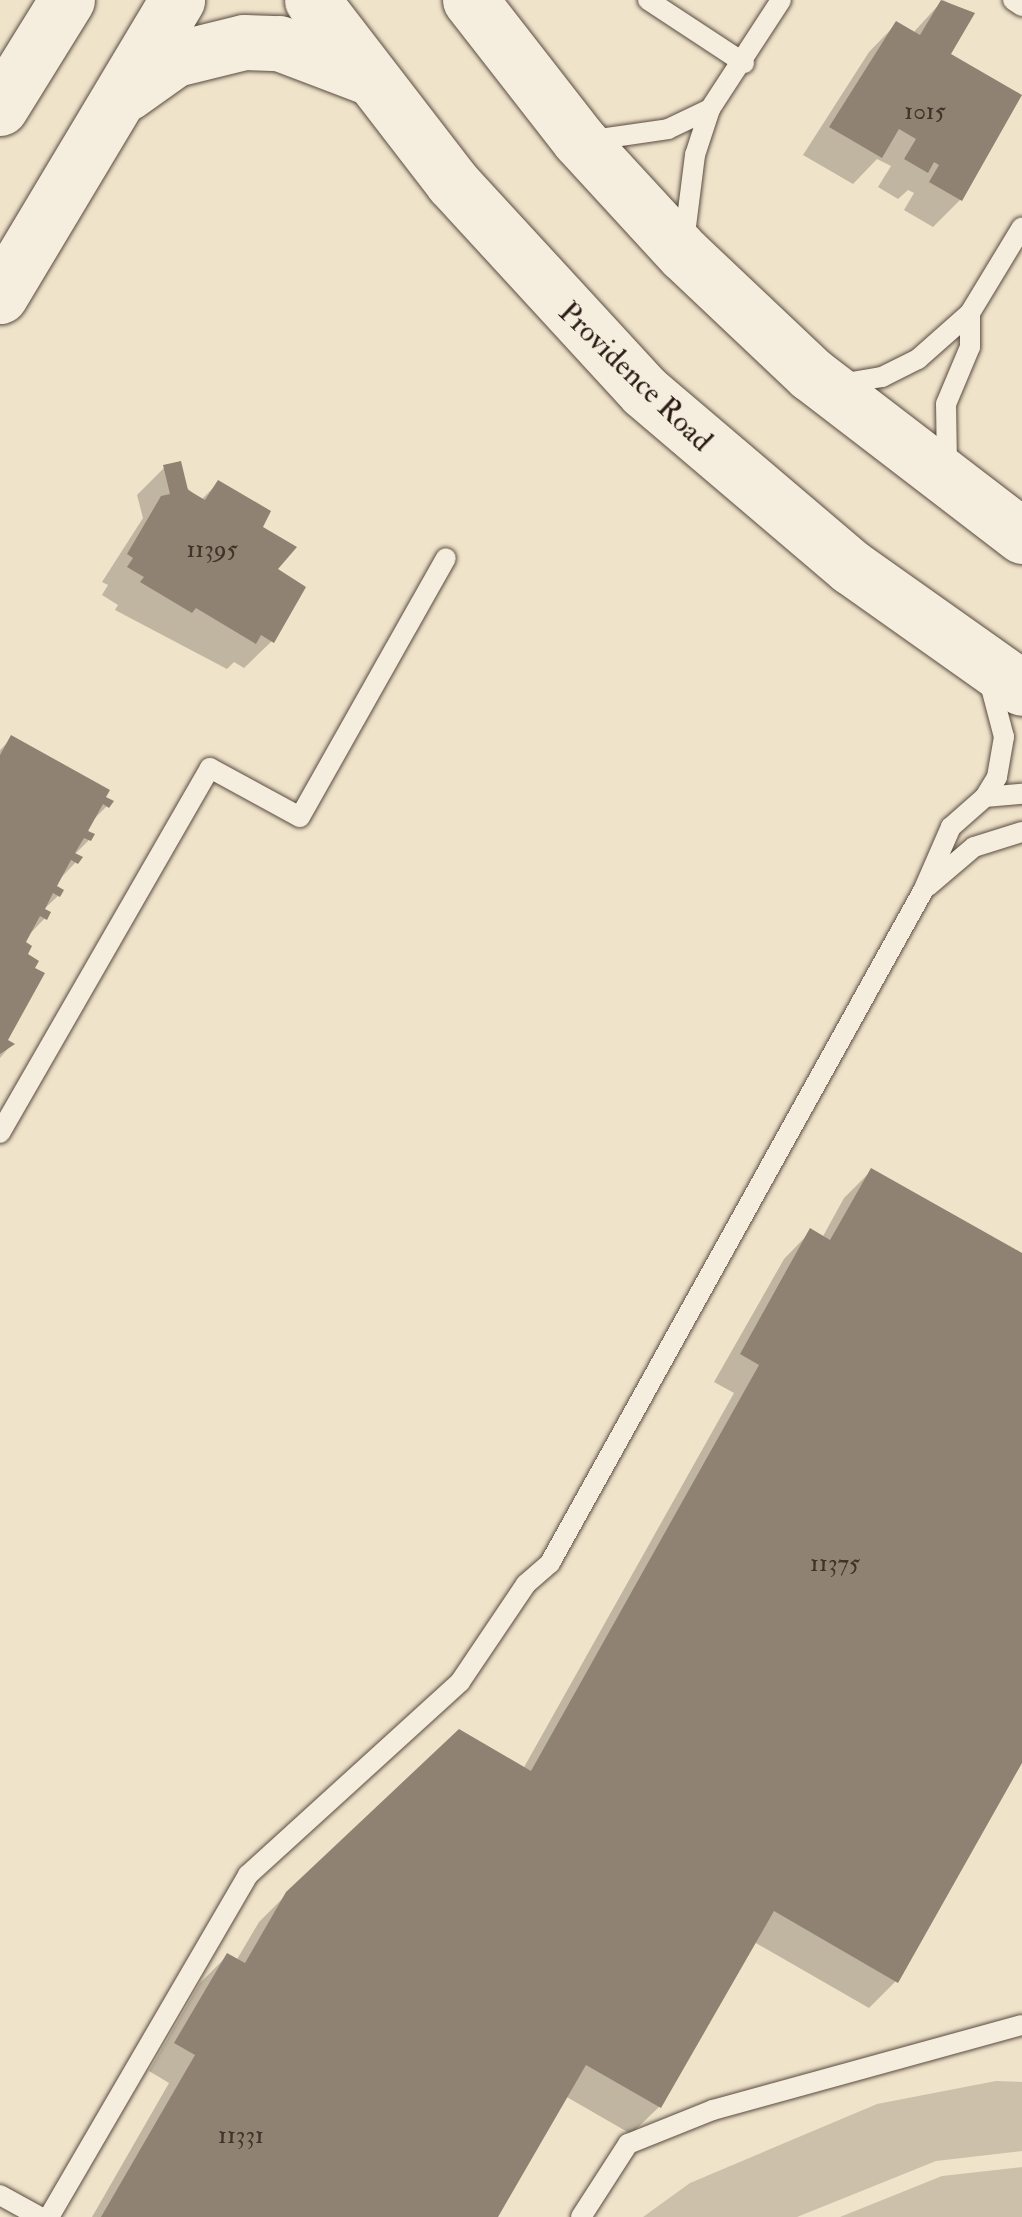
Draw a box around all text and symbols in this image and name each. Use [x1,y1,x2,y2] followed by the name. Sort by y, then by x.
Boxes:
[904,97,946,127] house number: 1015
[551,295,719,459] street label: Providence Road
[186,535,238,565] house number: 11395
[810,1549,860,1579] house number: 11375
[218,2121,264,2151] house number: 11331

